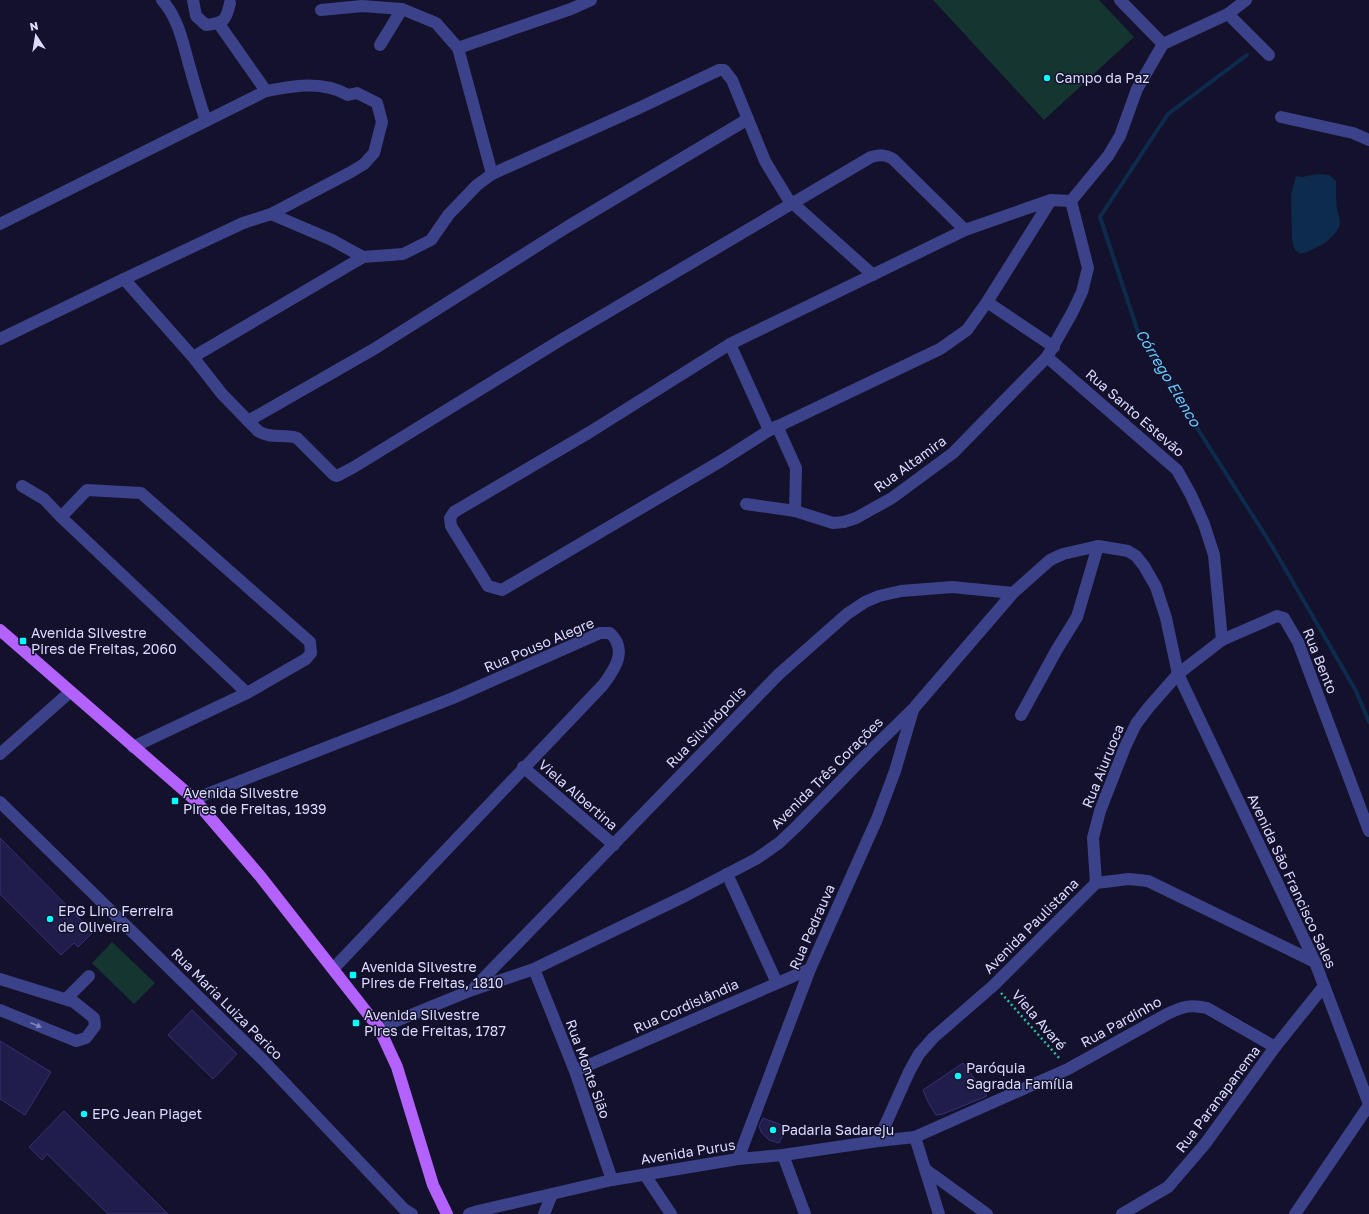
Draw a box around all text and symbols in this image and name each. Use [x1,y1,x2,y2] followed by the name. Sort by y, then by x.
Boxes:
[16,16,56,56] north arrow
[28,19,39,33] text: N
[1055,69,1149,86] place label: Campo da Paz
[1042,73,1052,83] marker: Campo da Paz
[1132,326,1205,431] water label: Córrego Elenco
[1082,365,1188,460] street label: Rua Santo Estevão
[870,432,949,496] street label: Rua Altamira
[481,614,596,675] street label: Rua Pouso Alegre
[31,624,177,657] place label: Avenida Silvestre Pires de Freitas, 2060
[1300,626,1341,696] street label: Rua Bento
[18,636,28,646] marker: Avenida Silvestre Pires de Freitas, 2060
[662,682,749,771] street label: Rua Silvinópolis
[767,713,886,832] street label: Avenida Três Corações
[1078,722,1127,810] street label: Rua Aiuruoca
[535,756,621,834] street label: Viela Albertina
[183,784,327,817] place label: Avenida Silvestre Pires de Freitas, 1939
[1244,791,1340,971] street label: Avenida São Francisco Sales
[170,796,180,806] marker: Avenida Silvestre Pires de Freitas, 1939
[979,874,1082,977] street label: Avenida Paulistana
[785,881,838,972] street label: Rua Pedrauva
[58,902,174,935] place label: EPG Lino Ferreira de Oliveira
[45,914,55,924] marker: EPG Lino Ferreira de Oliveira
[168,944,287,1063] street label: Rua Maria Luiza Perico
[361,958,503,991] place label: Avenida Silvestre Pires de Freitas, 1810
[348,970,358,980] marker: Avenida Silvestre Pires de Freitas, 1810
[631,975,741,1036] street label: Rua Cordislândia
[1009,986,1070,1053] street label: Viela Avaré
[1078,992,1164,1051] street label: Rua Pardinho
[364,1006,506,1039] place label: Avenida Silvestre Pires de Freitas, 1787
[563,1017,614,1121] street label: Rua Monte Sião
[351,1018,361,1028] marker: Avenida Silvestre Pires de Freitas, 1787
[31,1022,43,1028] one-way arrow
[1172,1042,1263,1155] street label: Rua Paranapanema
[966,1059,1073,1092] place label: Paróquia Sagrada Família
[953,1071,963,1081] marker: Paróquia Sagrada Família
[92,1105,202,1122] place label: EPG Jean Piaget
[79,1109,89,1119] marker: EPG Jean Piaget
[781,1121,894,1138] place label: Padaria Sadareju
[768,1125,778,1135] marker: Padaria Sadareju
[639,1136,736,1167] street label: Avenida Purus

